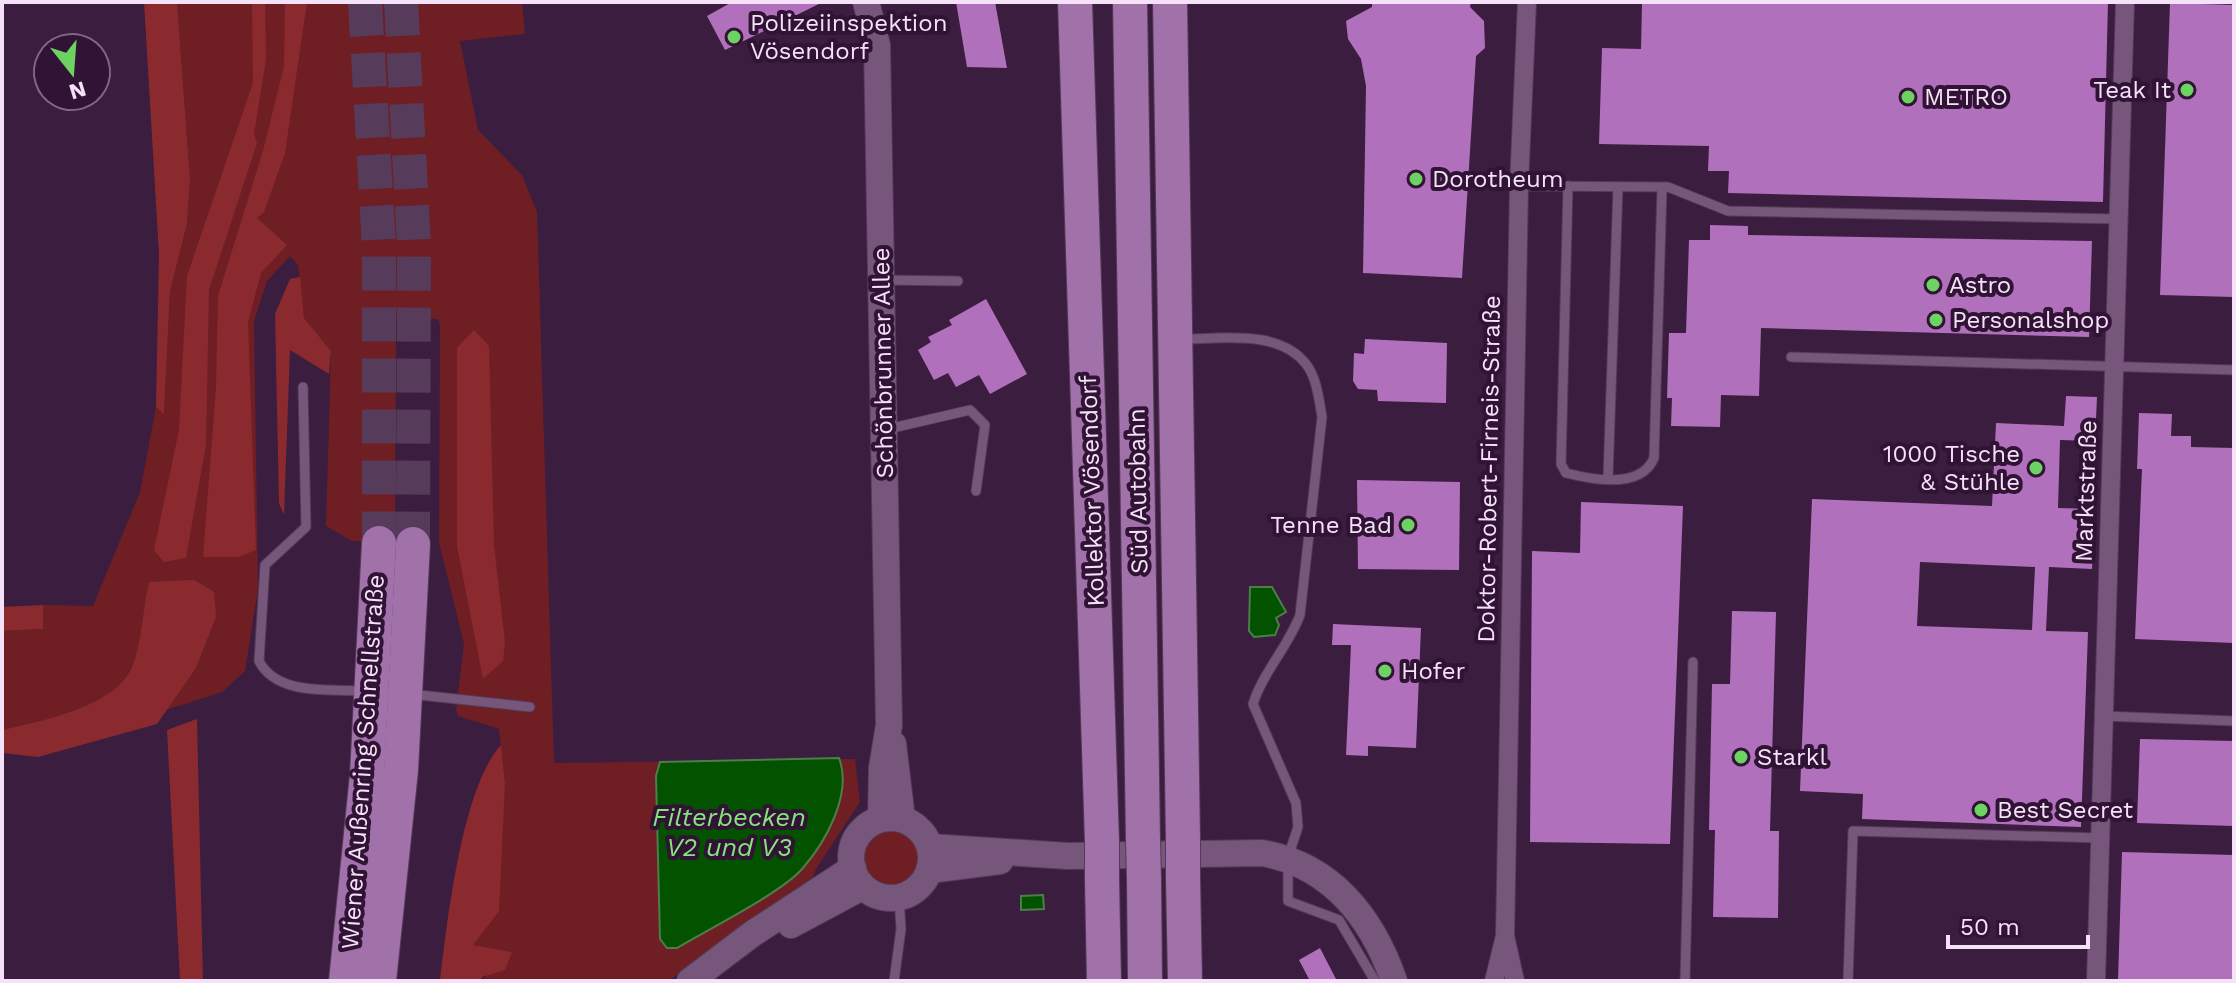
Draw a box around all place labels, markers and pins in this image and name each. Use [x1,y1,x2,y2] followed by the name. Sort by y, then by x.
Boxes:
[750,9,948,65] place label: Polizeiinspektion Vösendorf
[725,28,743,46] marker: Polizeiinspektion Vösendorf
[2093,76,2171,104] place label: Teak It
[2178,81,2196,99] marker: Teak It
[1924,83,2008,111] place label: METRO
[1899,88,1917,106] marker: METRO
[1432,165,1564,193] place label: Dorotheum
[1407,170,1425,188] marker: Dorotheum
[1949,271,2011,299] place label: Astro
[1924,276,1942,294] marker: Astro
[1952,306,2109,334] place label: Personalshop
[1927,311,1945,329] marker: Personalshop
[1883,440,2020,496] place label: 1000 Tische & Stühle
[2027,459,2045,477] marker: 1000 Tische & Stühle
[1270,511,1392,539] place label: Tenne Bad
[1399,516,1417,534] marker: Tenne Bad
[1401,657,1466,685] place label: Hofer
[1376,662,1394,680] marker: Hofer
[1757,743,1827,771] place label: Starkl
[1732,748,1750,766] marker: Starkl
[1997,796,2133,824] place label: Best Secret
[1972,801,1990,819] marker: Best Secret

